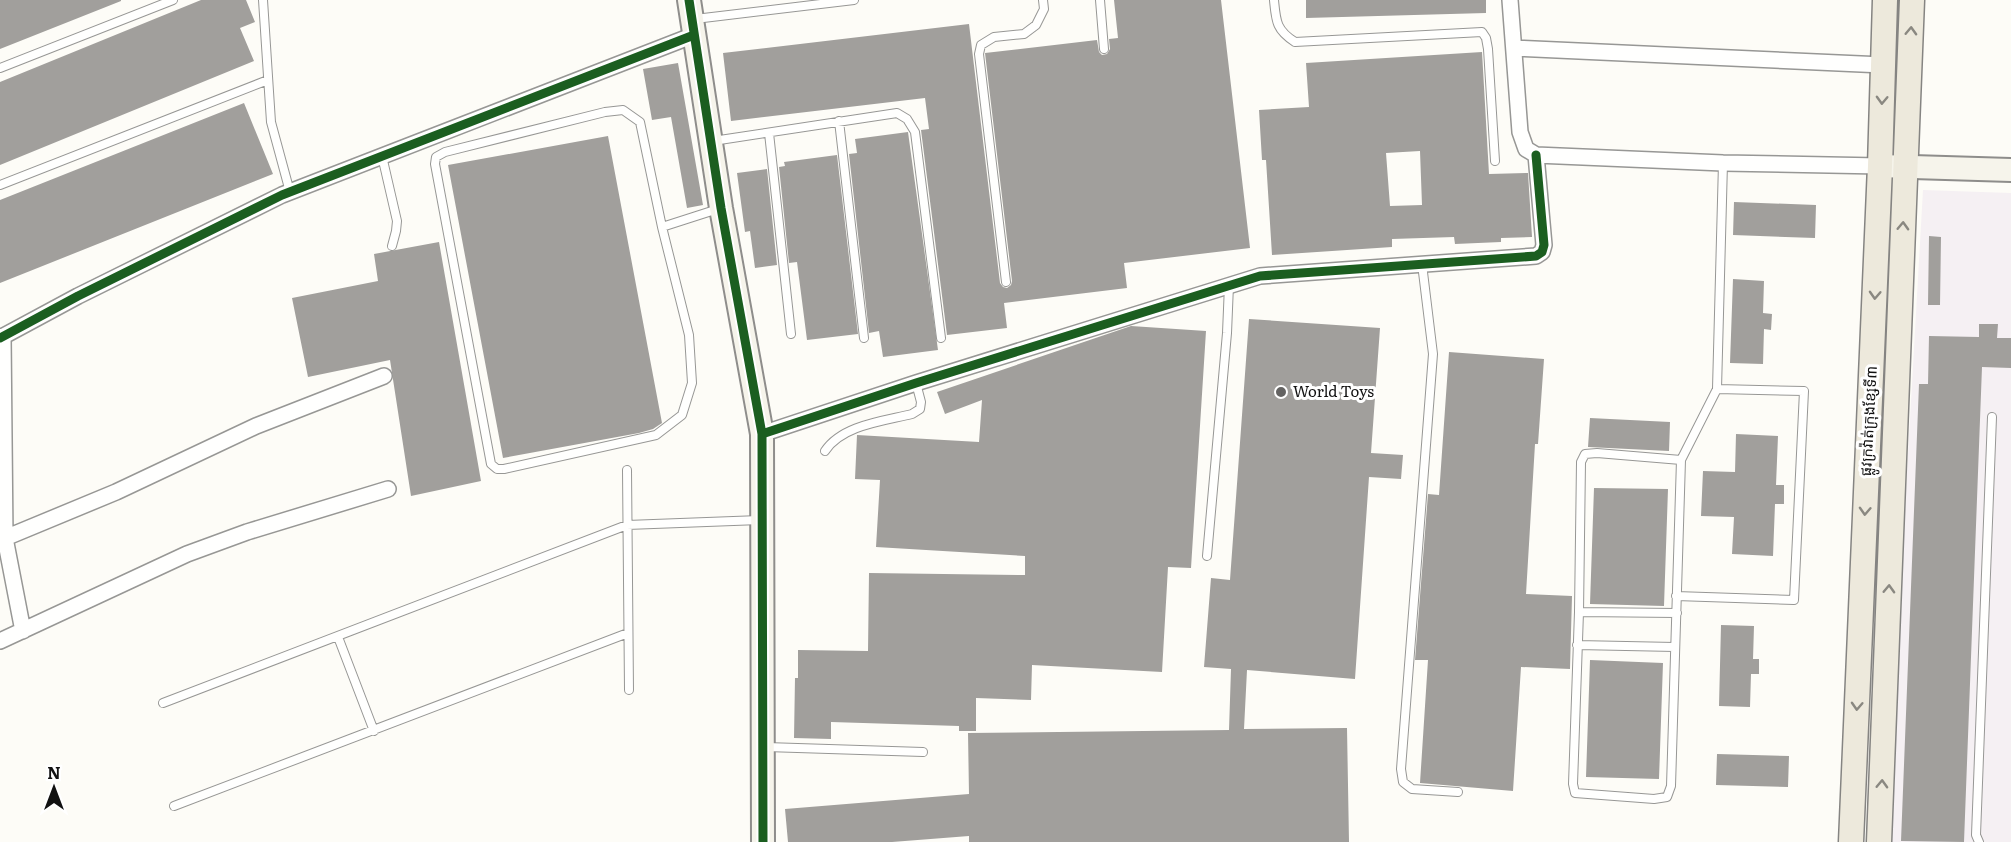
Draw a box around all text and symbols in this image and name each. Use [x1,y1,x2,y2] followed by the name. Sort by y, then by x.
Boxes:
[1905,27,1917,36] one-way arrow
[1876,96,1889,105] one-way arrow
[1897,221,1909,230] one-way arrow
[1868,291,1881,300] one-way arrow
[1853,365,1885,477] street label: ផ្លូវក្រវ៉ាត់ក្រុងខ្សែទី៣
[1293,379,1374,402] place label: World Toys
[1274,385,1288,399] marker: World Toys
[1859,507,1872,516] one-way arrow
[1883,584,1895,593] one-way arrow
[1850,701,1863,710] one-way arrow
[24,758,84,818] north arrow
[47,760,61,784] text: N
[1875,779,1888,788] one-way arrow

